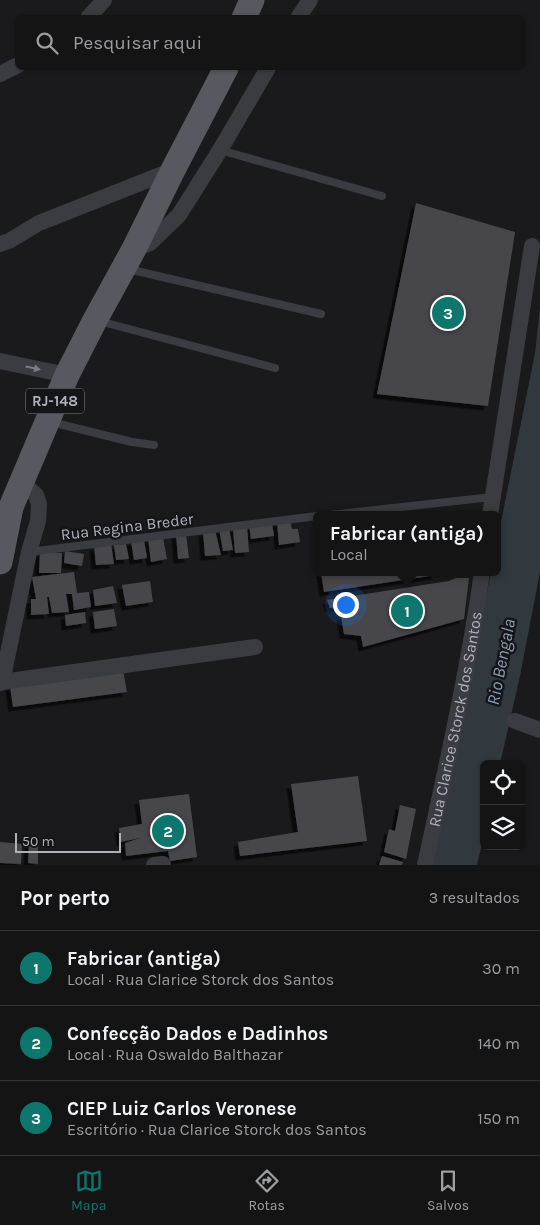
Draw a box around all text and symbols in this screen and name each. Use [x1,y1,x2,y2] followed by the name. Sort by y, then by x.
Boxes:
[15,15,525,70] search box
[33,29,61,57] icon: search
[73,32,202,54] text: Pesquisar aqui
[432,294,464,332] pin: 3
[26,364,41,372] one-way arrow
[26,388,84,414] road number: RJ-148
[60,509,195,544] street label: Rua Regina Breder
[313,511,501,576] popup
[330,523,484,545] text: Fabricar (antiga)
[330,545,368,564] text: Local
[333,592,359,618] your location
[391,592,423,630] pin: 1
[425,610,486,829] street label: Rua Clarice Storck dos Santos
[482,617,520,707] water label: Rio Bengala
[480,760,525,850] map controls
[480,760,525,805] button: locate
[480,805,525,850] button: layers
[152,812,184,850] pin: 2
[15,830,121,853] scale bar
[22,833,55,850] text: 50 m
[20,886,110,910] text: Por perto
[429,888,520,907] text: 3 resultados
[67,948,221,970] text: Fabricar (antiga)
[33,959,39,978] text: 1
[482,959,520,978] text: 30 m
[67,970,334,989] text: Local · Rua Clarice Storck dos Santos
[67,1023,328,1045] text: Confecção Dados e Dadinhos
[31,1034,41,1053] text: 2
[478,1034,520,1053] text: 140 m
[67,1045,283,1064] text: Local · Rua Oswaldo Balthazar
[67,1098,297,1120] text: CIEP Luiz Carlos Veronese
[31,1109,41,1128] text: 3
[477,1109,520,1128] text: 150 m
[67,1120,367,1139] text: Escritório · Rua Clarice Storck dos Santos
[71,1167,106,1214] tab: Mapa
[248,1167,285,1214] tab: Rotas
[427,1167,469,1214] tab: Salvos

